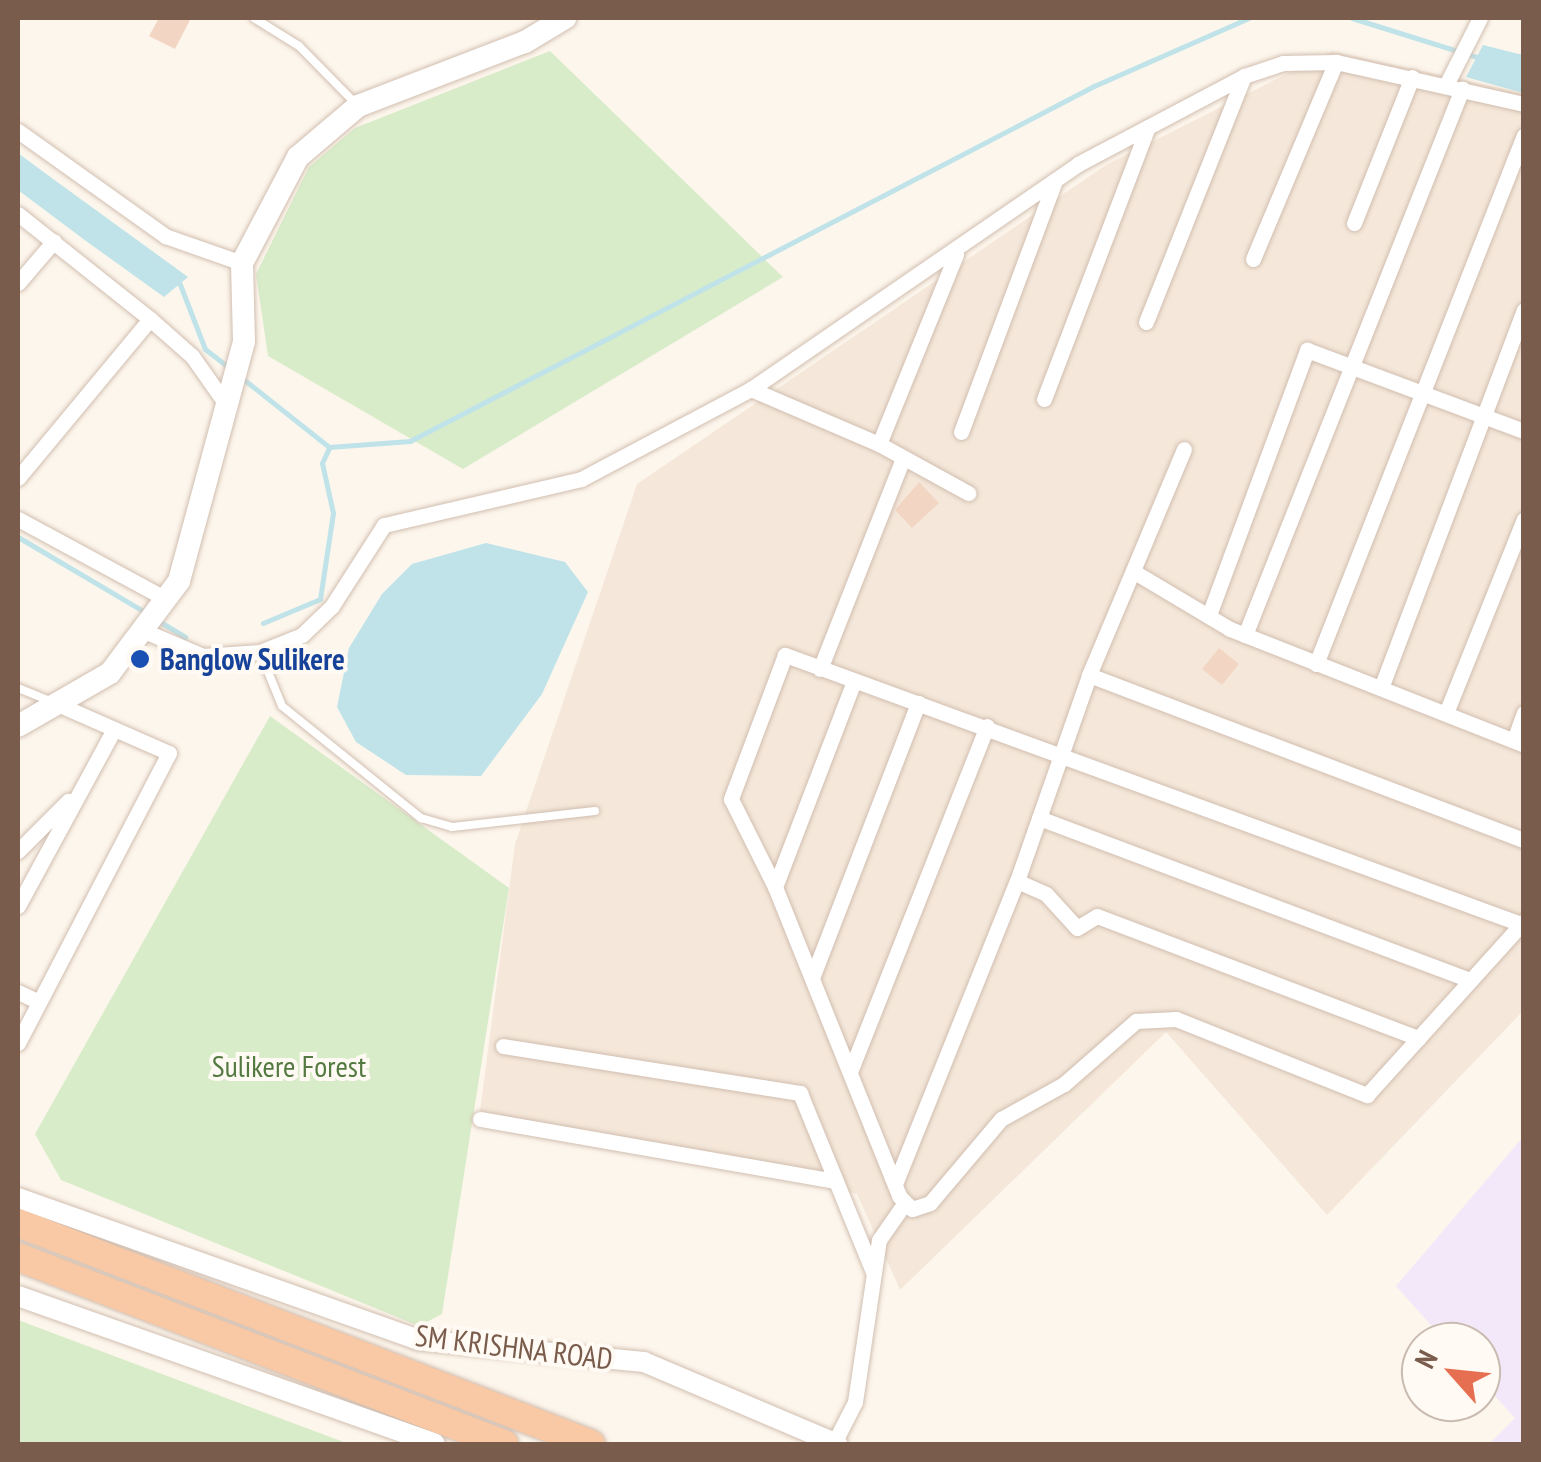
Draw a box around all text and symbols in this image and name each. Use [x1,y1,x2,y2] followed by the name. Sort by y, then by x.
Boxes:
[160,641,345,677] place label: Banglow Sulikere
[129,648,151,670] marker: Banglow Sulikere
[212,1048,366,1084] park label: Sulikere Forest
[413,1317,615,1377] street label: SM KRISHNA ROAD
[1401,1322,1501,1422] north arrow
[1406,1344,1446,1374] text: N

